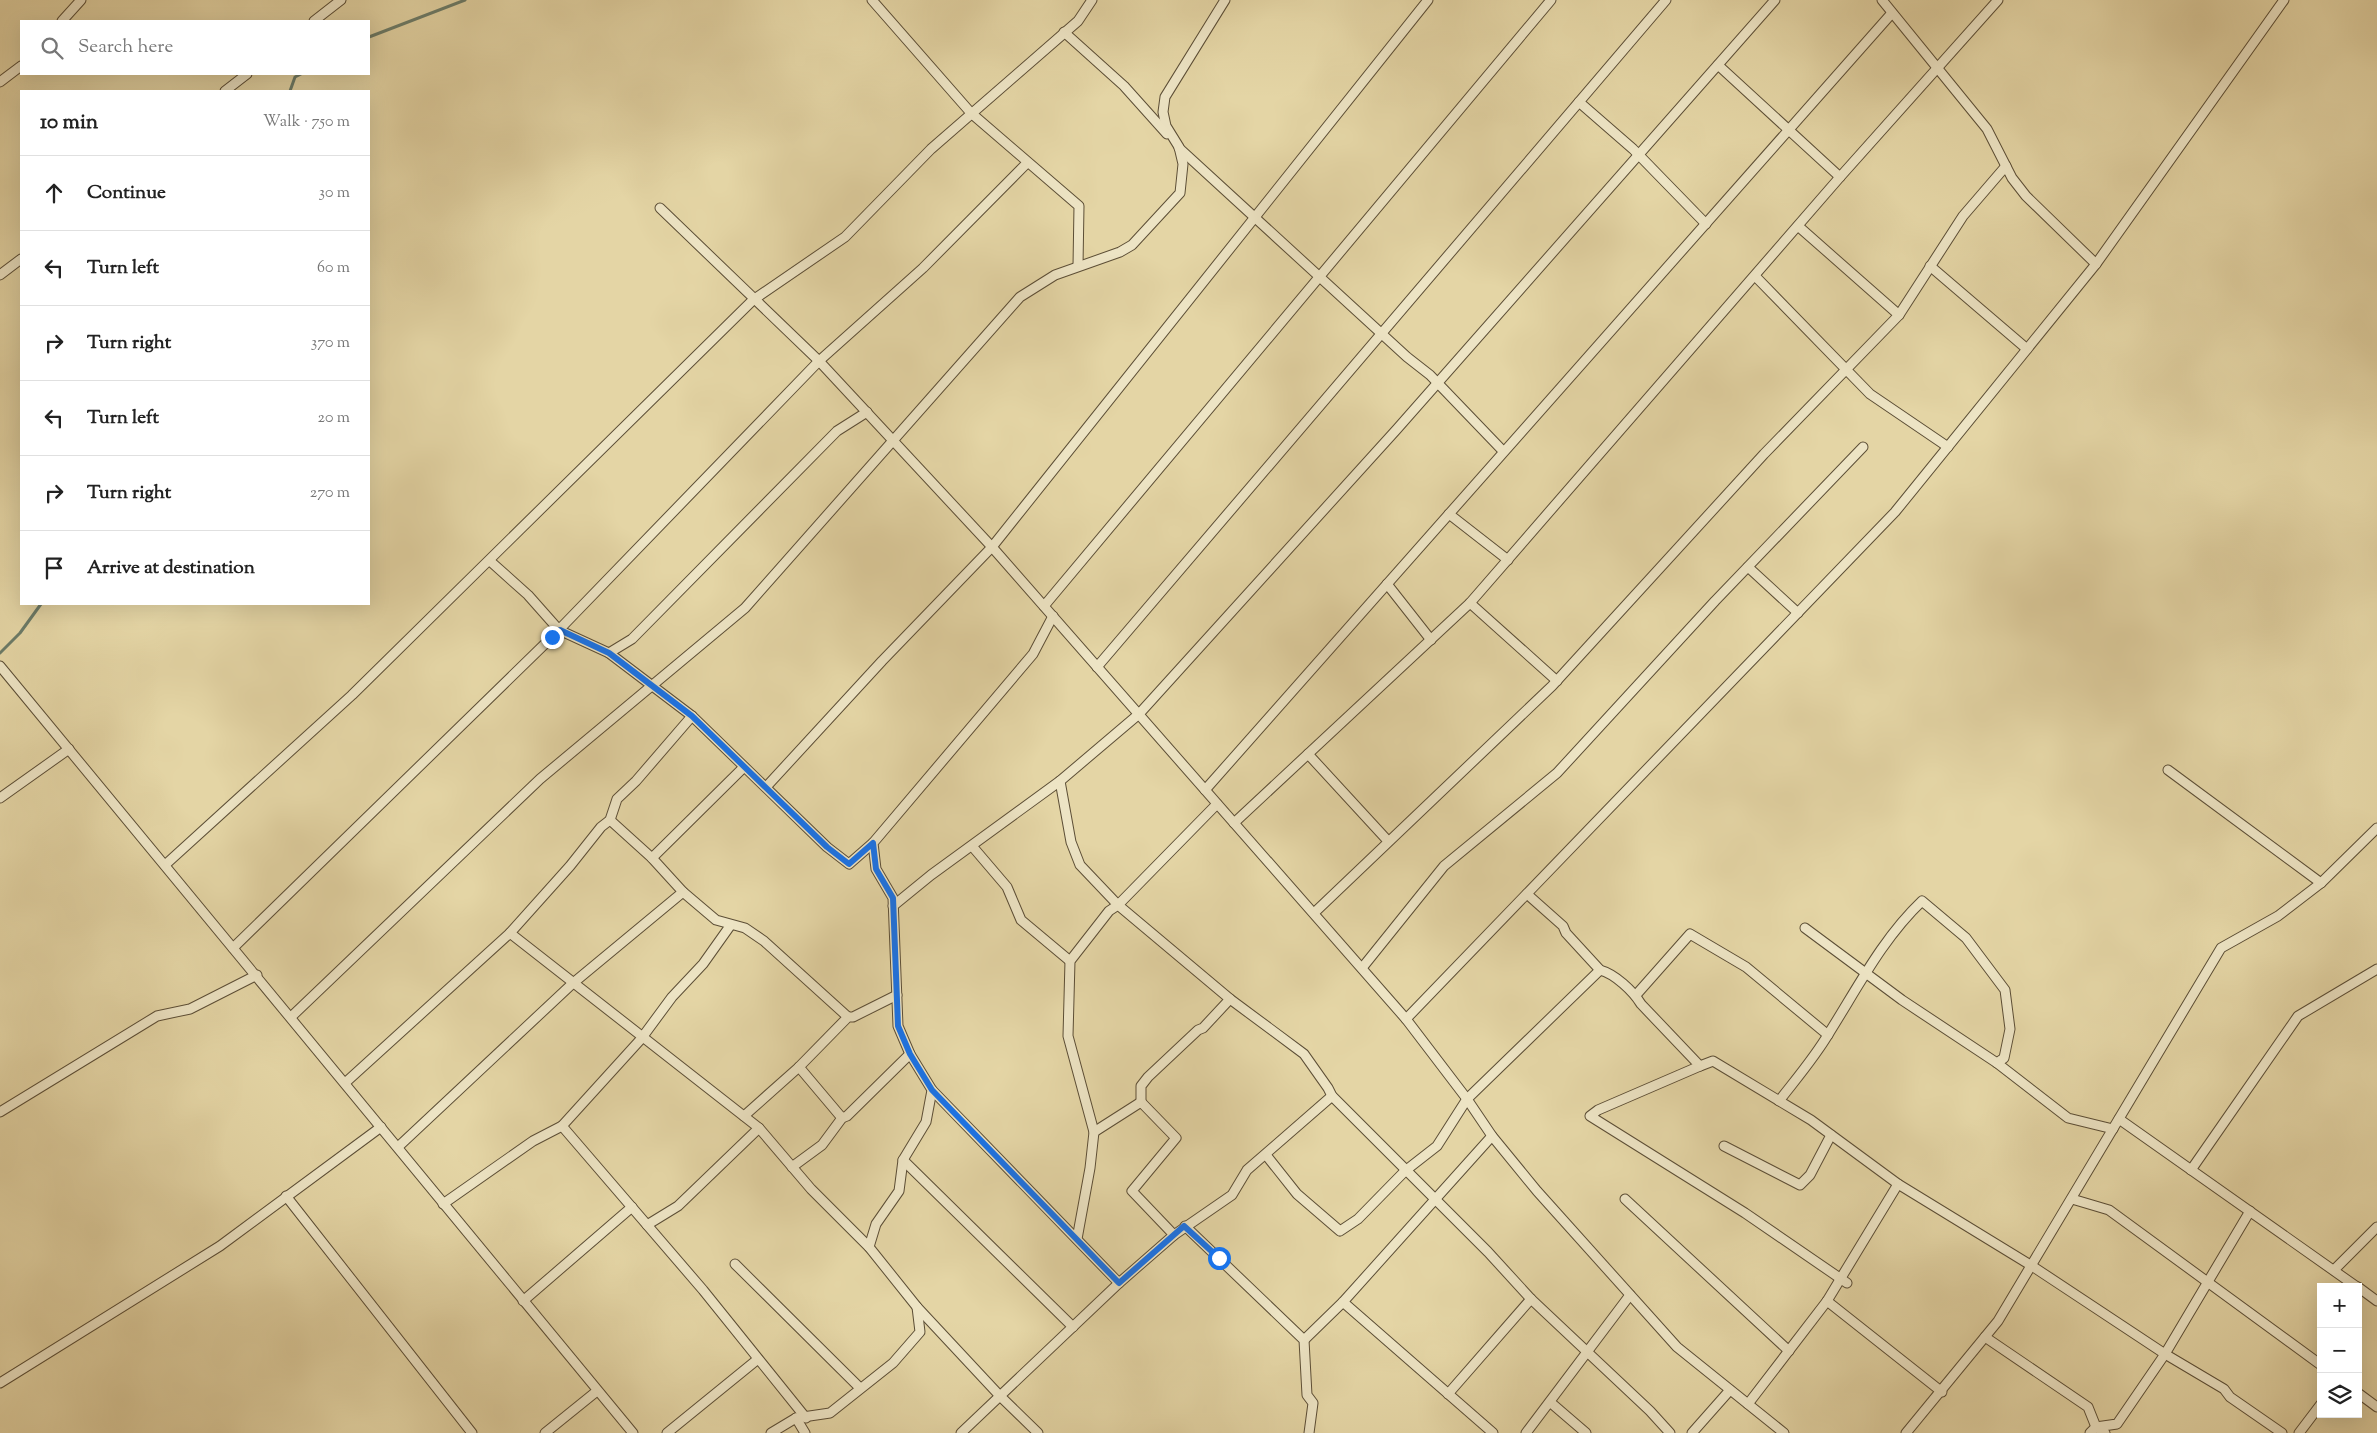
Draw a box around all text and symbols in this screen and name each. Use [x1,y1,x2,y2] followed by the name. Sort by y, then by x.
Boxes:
[20,20,370,75] search box
[38,34,66,62] icon: search
[78,34,173,61] text: Search here
[40,108,98,138] text: 10 min
[263,111,350,134] text: Walk · 750 m
[40,179,68,207] icon: ahead
[87,180,166,207] text: Continue
[319,182,350,205] text: 30 m
[40,254,68,282] icon: left
[87,255,159,282] text: Turn left
[317,257,350,280] text: 60 m
[40,329,68,357] icon: right
[87,330,171,357] text: Turn right
[311,332,350,355] text: 370 m
[40,404,68,432] icon: left
[87,405,159,432] text: Turn left
[317,407,350,430] text: 20 m
[40,479,68,507] icon: right
[87,480,171,507] text: Turn right
[310,482,350,505] text: 270 m
[40,554,68,582] icon: arrive
[87,555,255,582] text: Arrive at destination
[541,626,564,649] route end
[1208,1247,1231,1270] route start
[2317,1283,2362,1418] map controls
[2317,1283,2362,1328] button: +
[2317,1328,2362,1373] button: −
[2317,1373,2362,1418] button: layers

